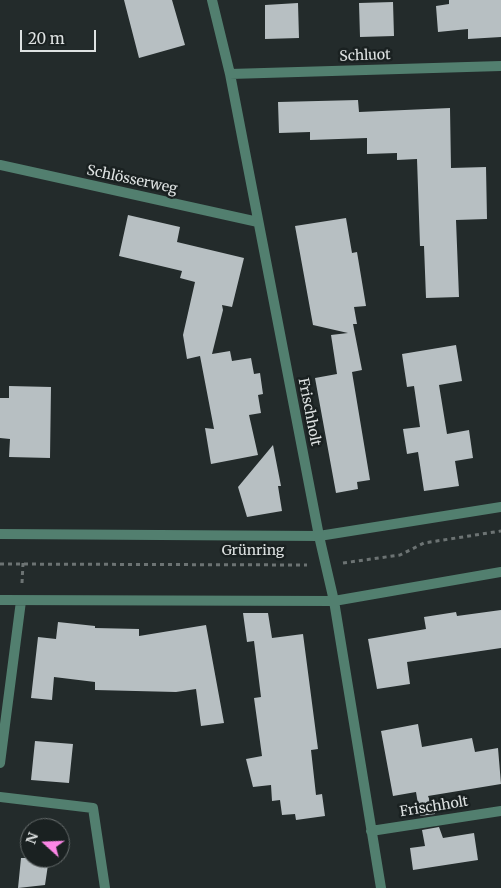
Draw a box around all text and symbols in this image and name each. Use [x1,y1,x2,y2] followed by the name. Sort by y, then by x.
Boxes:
[22,20,99,52] scale bar
[28,29,65,48] text: 20 m
[339,47,391,65] street label: Schluot
[85,162,179,198] street label: Schlösserweg
[294,377,324,447] street label: Frischholt
[222,543,284,559] street label: Grünring
[399,793,469,821] street label: Frischholt
[20,818,70,868] north arrow
[21,830,42,846] text: N

